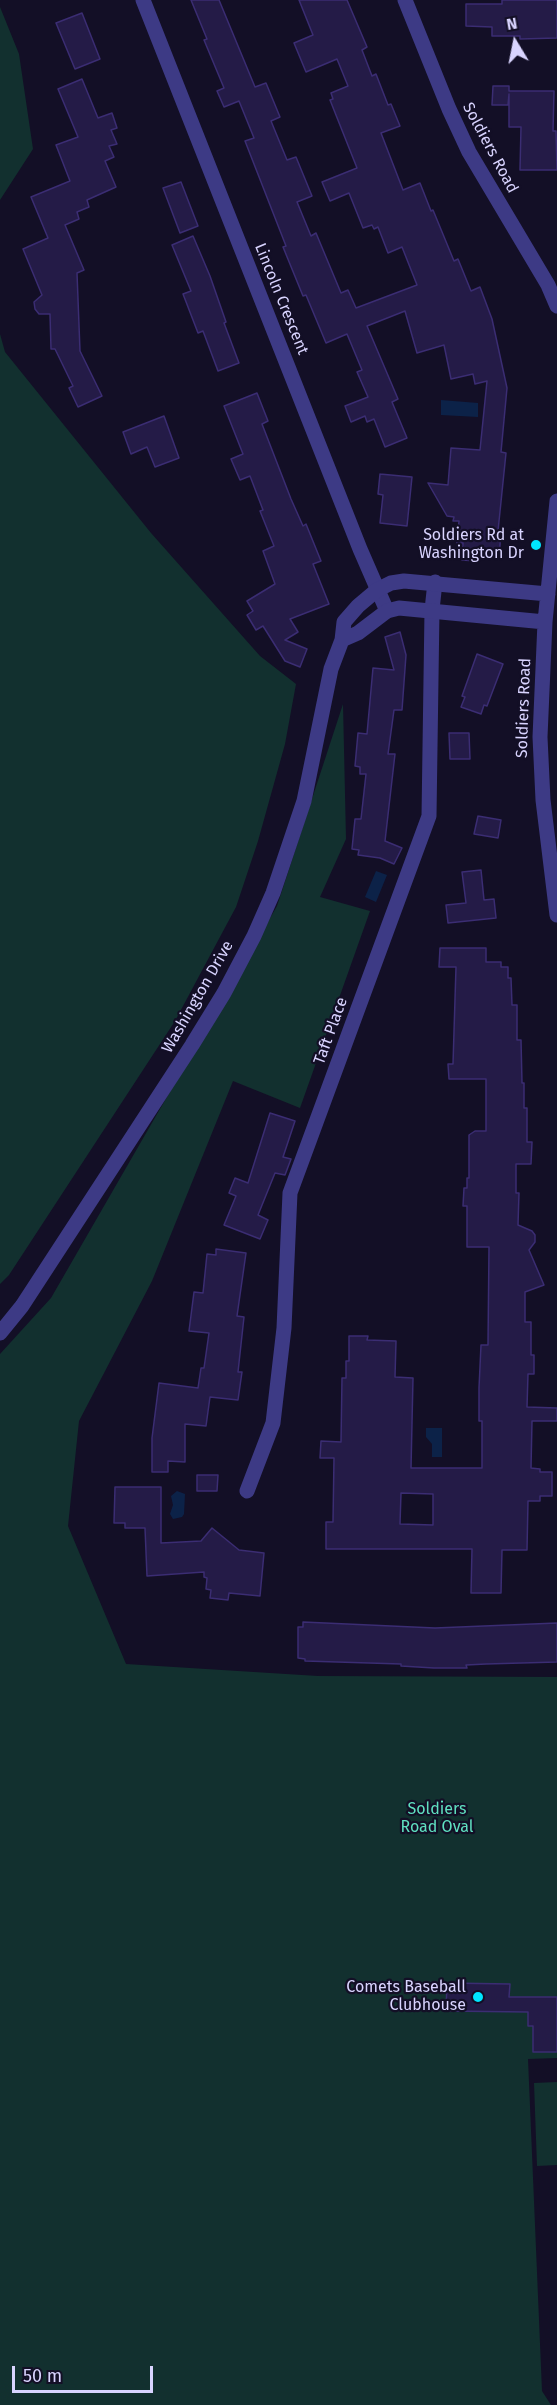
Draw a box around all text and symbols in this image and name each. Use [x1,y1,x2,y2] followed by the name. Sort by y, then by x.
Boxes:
[485,12,545,72] north arrow
[505,14,519,34] text: N
[458,99,522,197] street label: Soldiers Road
[250,240,312,358] street label: Lincoln Crescent
[419,526,524,564] place label: Soldiers Rd at Washington Dr
[529,538,543,552] marker: Soldiers Rd at Washington Dr
[513,658,535,758] street label: Soldiers Road
[158,937,238,1057] street label: Washington Drive
[310,995,352,1067] street label: Taft Place
[400,1800,474,1838] park label: Soldiers Road Oval
[346,1978,466,2016] place label: Comets Baseball Clubhouse
[471,1990,485,2004] marker: Comets Baseball Clubhouse
[15,2354,156,2392] scale bar
[23,2365,62,2387] text: 50 m

